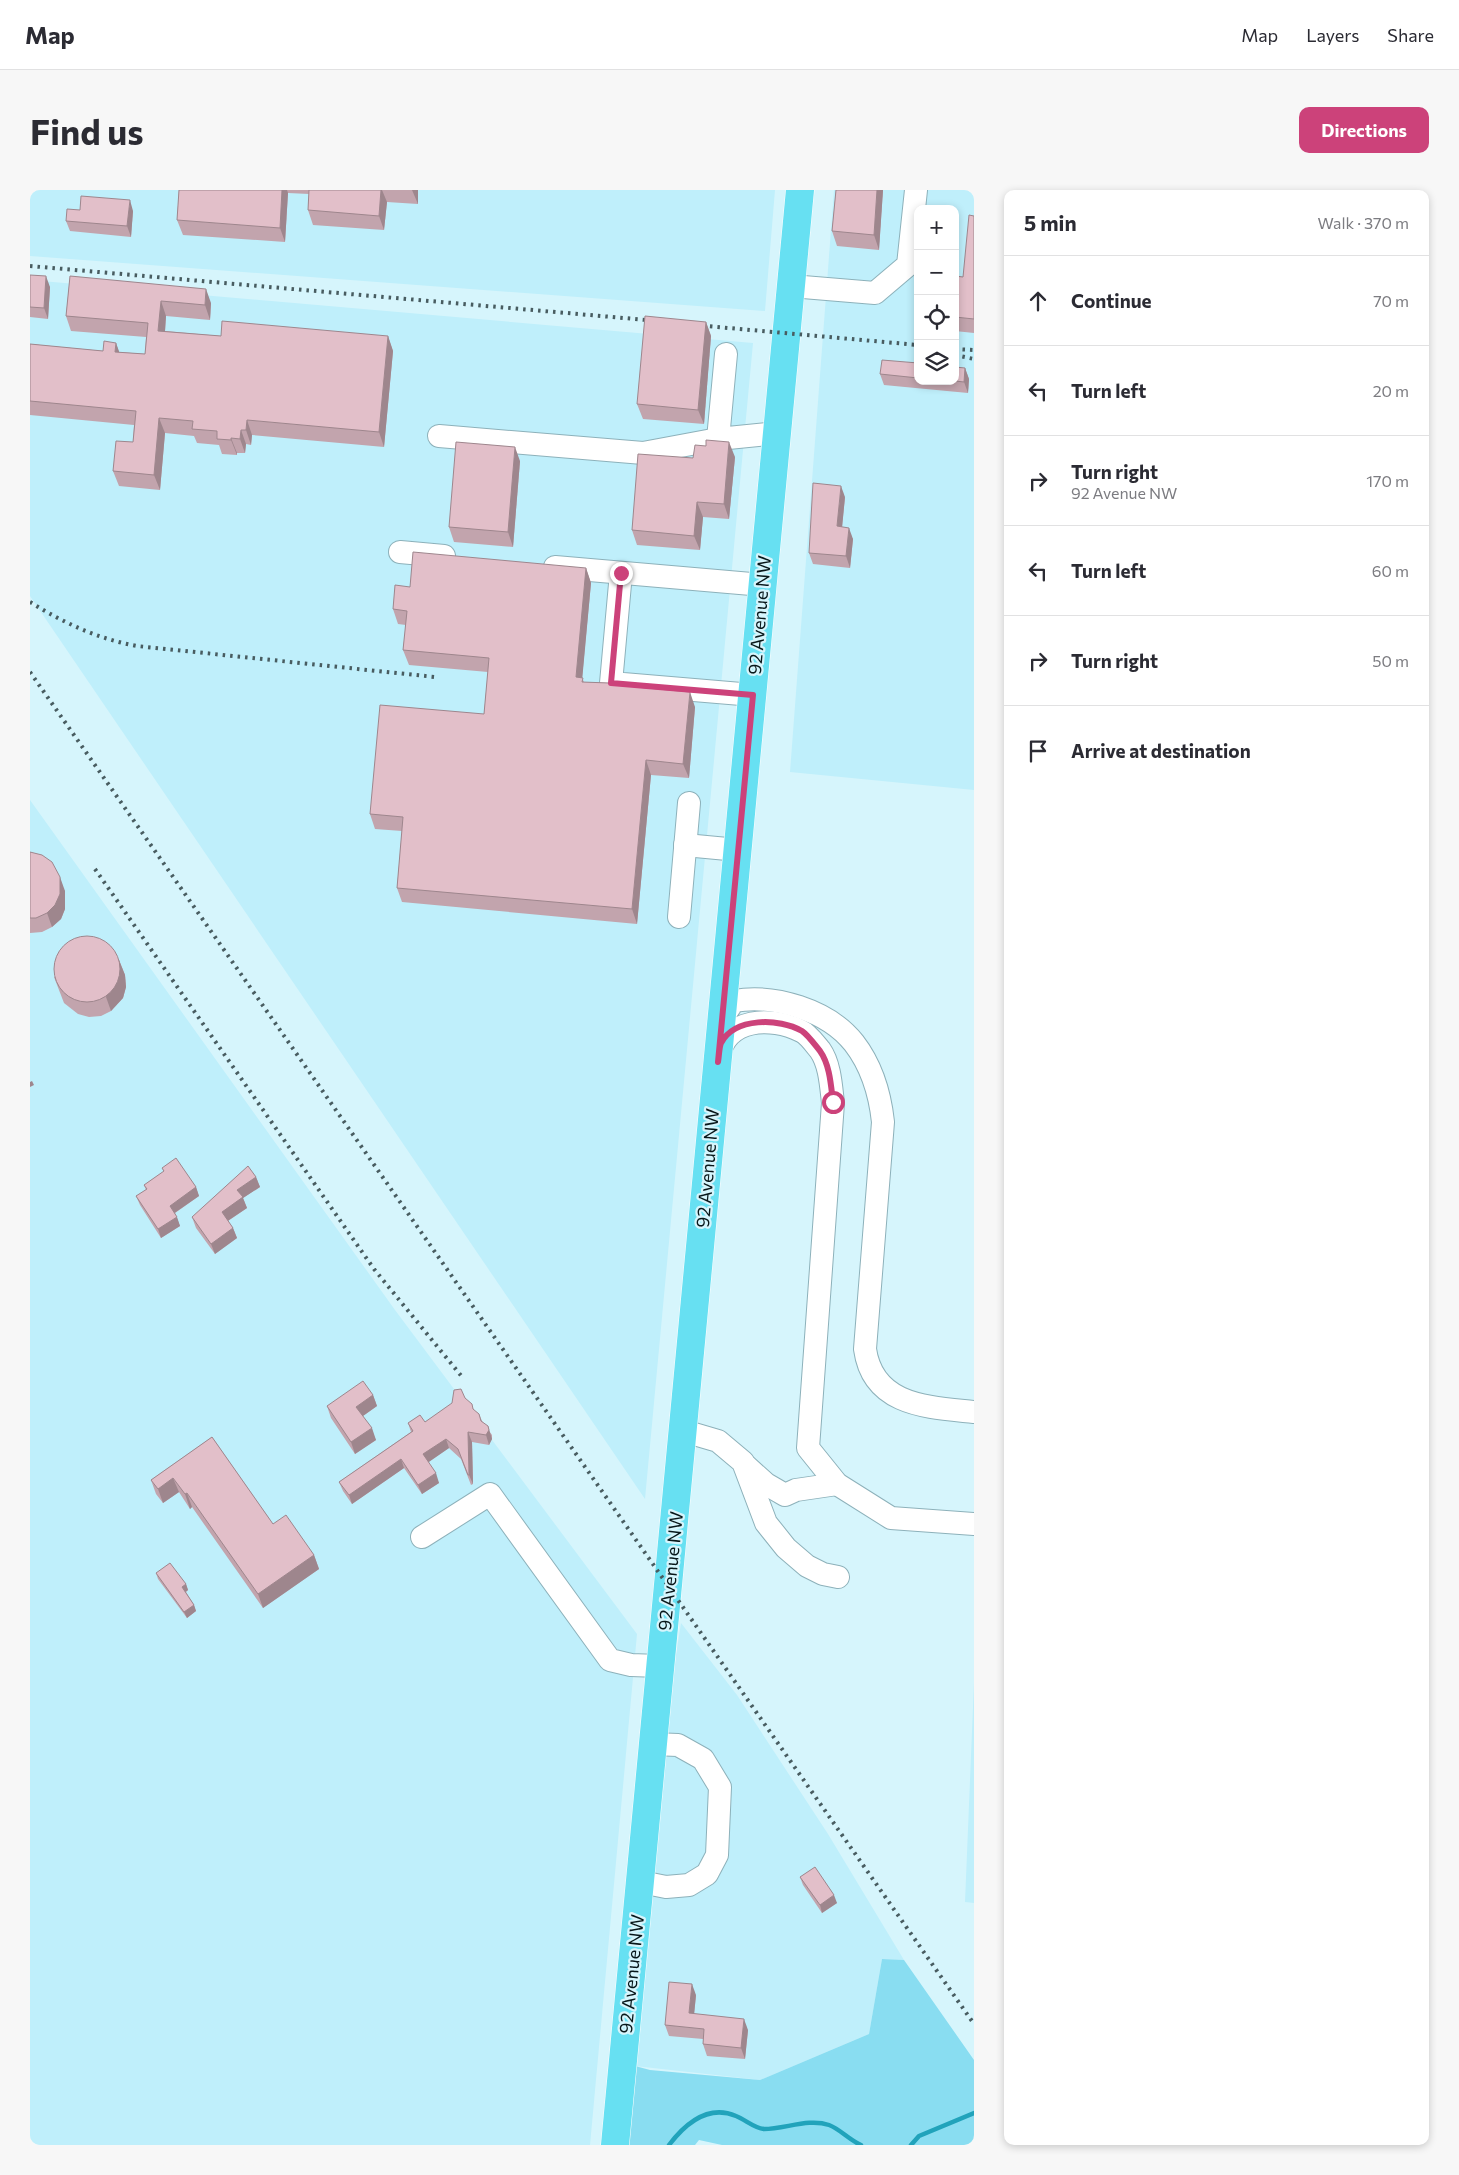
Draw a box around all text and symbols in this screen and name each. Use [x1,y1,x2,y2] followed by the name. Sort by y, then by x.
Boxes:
[25,20,75,49] text: Map
[1241,24,1278,46] text: Map
[1306,24,1359,46] text: Layers
[1387,24,1434,46] text: Share
[1299,107,1429,153] button: Directions
[30,109,144,152] text: Find us
[914,205,959,385] map controls
[914,205,959,250] button: +
[1024,210,1077,235] text: 5 min
[1318,213,1409,232] text: Walk · 370 m
[914,250,959,295] button: −
[1024,287,1052,315] icon: ahead
[1071,289,1151,312] text: Continue
[1373,291,1409,310] text: 70 m
[914,295,959,340] button: locate
[914,340,959,385] button: layers
[1024,377,1052,405] icon: left
[1071,379,1146,402] text: Turn left
[1373,381,1409,400] text: 20 m
[1071,460,1158,483] text: Turn right
[1024,467,1052,495] icon: right
[1366,471,1409,490] text: 170 m
[1071,483,1177,502] text: 92 Avenue NW
[743,554,775,675] street label: 92 Avenue NW
[1024,557,1052,585] icon: left
[1071,559,1146,582] text: Turn left
[1372,561,1409,580] text: 60 m
[610,562,633,585] route end
[1024,647,1052,675] icon: right
[1071,649,1158,672] text: Turn right
[1372,651,1409,670] text: 50 m
[1024,737,1052,765] icon: arrive
[1071,739,1251,762] text: Arrive at destination
[822,1091,845,1114] route start
[691,1107,723,1228] street label: 92 Avenue NW
[653,1510,687,1632] street label: 92 Avenue NW
[614,1913,648,2035] street label: 92 Avenue NW

